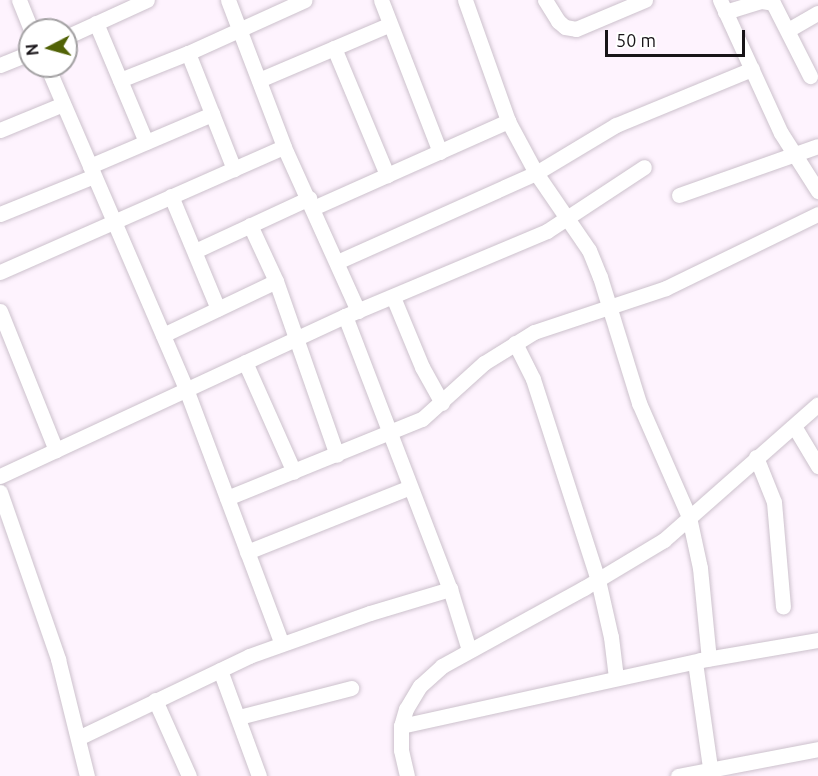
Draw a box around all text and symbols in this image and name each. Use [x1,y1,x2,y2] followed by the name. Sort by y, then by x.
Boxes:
[18,18,78,78] north arrow
[608,18,748,56] scale bar
[616,30,656,50] text: 50 m
[23,43,42,57] text: N

